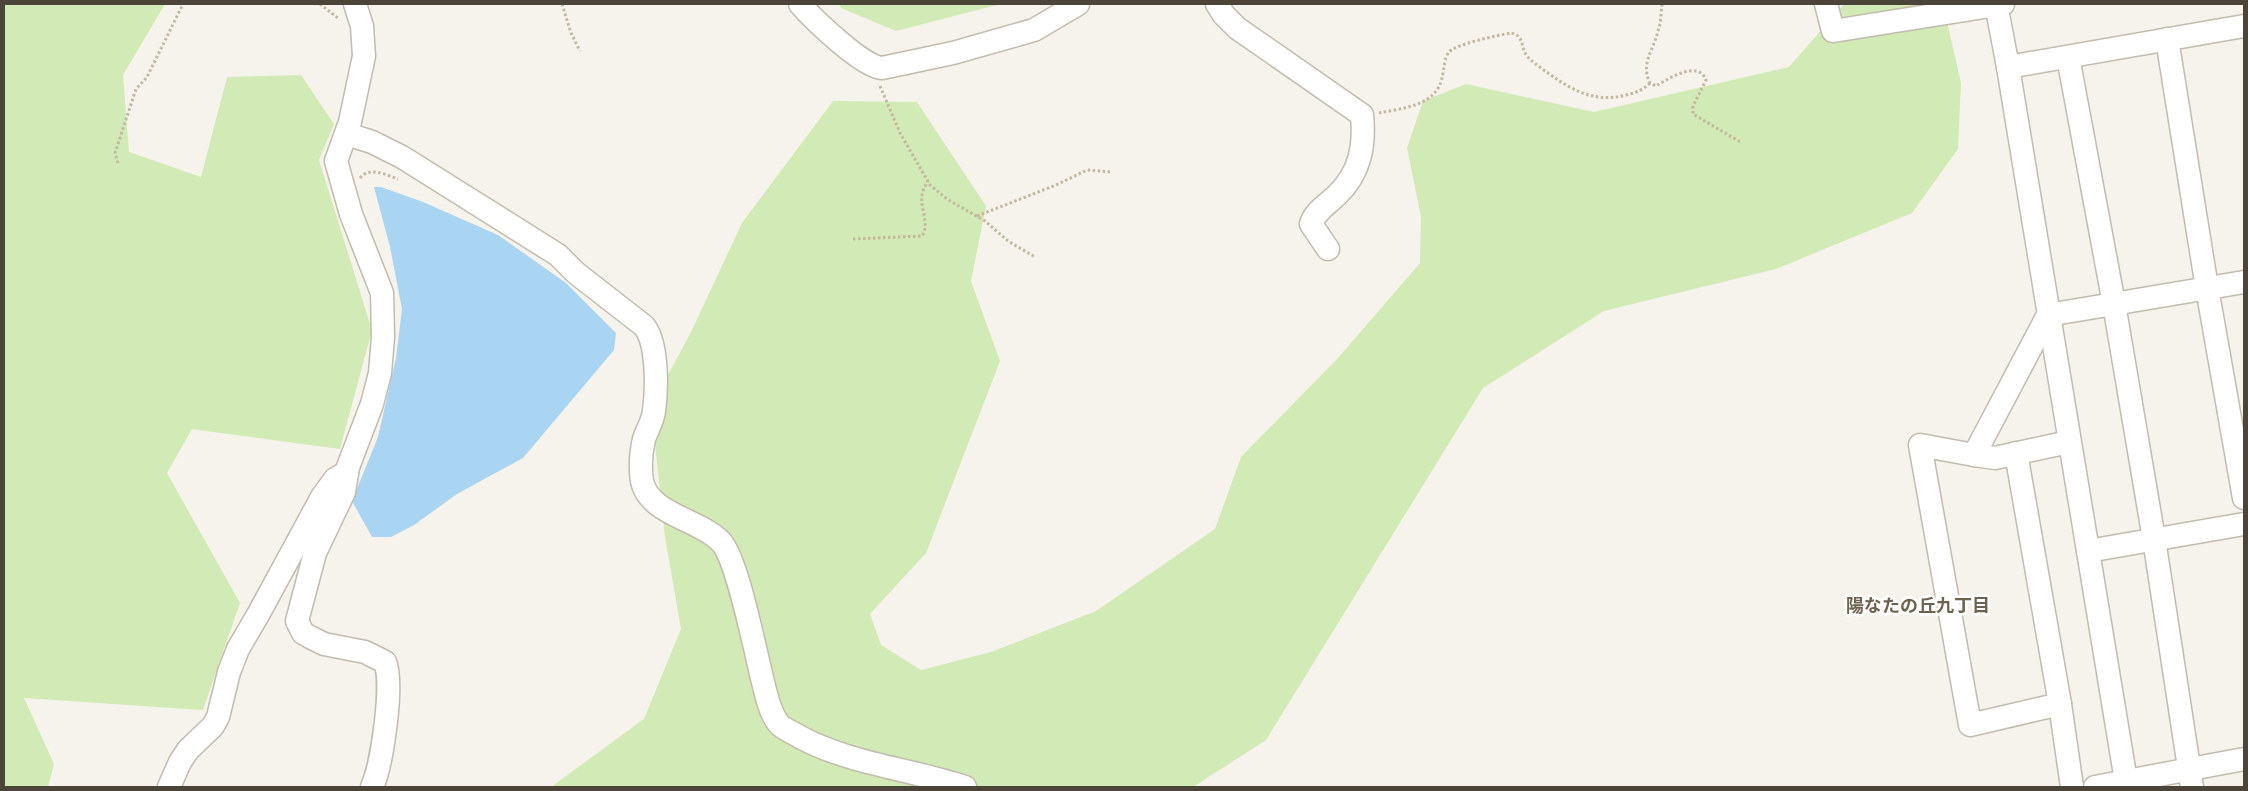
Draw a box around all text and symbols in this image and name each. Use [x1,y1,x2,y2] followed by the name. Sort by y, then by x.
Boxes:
[1846,594,1990,618] district label: 陽なたの丘九丁目

